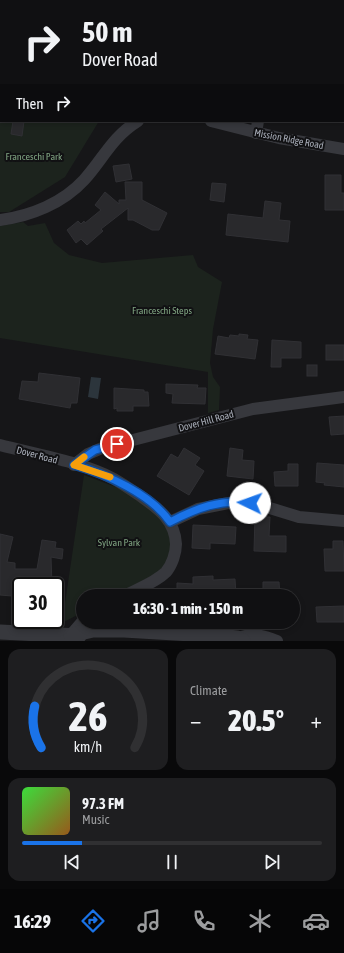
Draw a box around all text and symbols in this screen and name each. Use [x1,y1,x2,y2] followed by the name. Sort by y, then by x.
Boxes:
[16,16,68,68] icon: right
[82,16,132,48] text: 50 m
[82,49,158,70] text: Dover Road
[52,92,74,114] icon: right
[16,95,44,112] text: Then
[253,127,325,151] street label: Mission Ridge Road
[6,151,63,162] park label: Franceschi Park
[132,305,192,316] park label: Franceschi Steps
[177,408,235,434] street label: Dover Hill Road
[100,427,134,461] pin
[106,433,128,455] icon: arrive
[15,444,59,466] street label: Dover Road
[229,482,271,524] position arrow
[98,537,141,548] park label: Sylvan Park
[12,577,64,629] speed limit sign: 30
[133,600,243,617] text: 16:30 · 1 min · 150 m
[190,683,227,698] text: Climate
[68,691,108,739] text: 26
[228,703,284,737] text: 20.5°
[190,707,201,733] text: −
[311,707,322,733] text: +
[74,738,102,754] text: km/h
[82,795,124,812] text: 97.3 FM
[82,812,109,827] text: Music
[61,851,83,873] icon: previous
[161,851,183,873] icon: pause
[261,851,283,873] icon: next
[79,907,107,935] icon: directions
[135,907,163,935] icon: music
[190,907,218,935] icon: phone
[246,907,274,935] icon: climate
[302,907,330,935] icon: car
[14,911,51,932] text: 16:29

